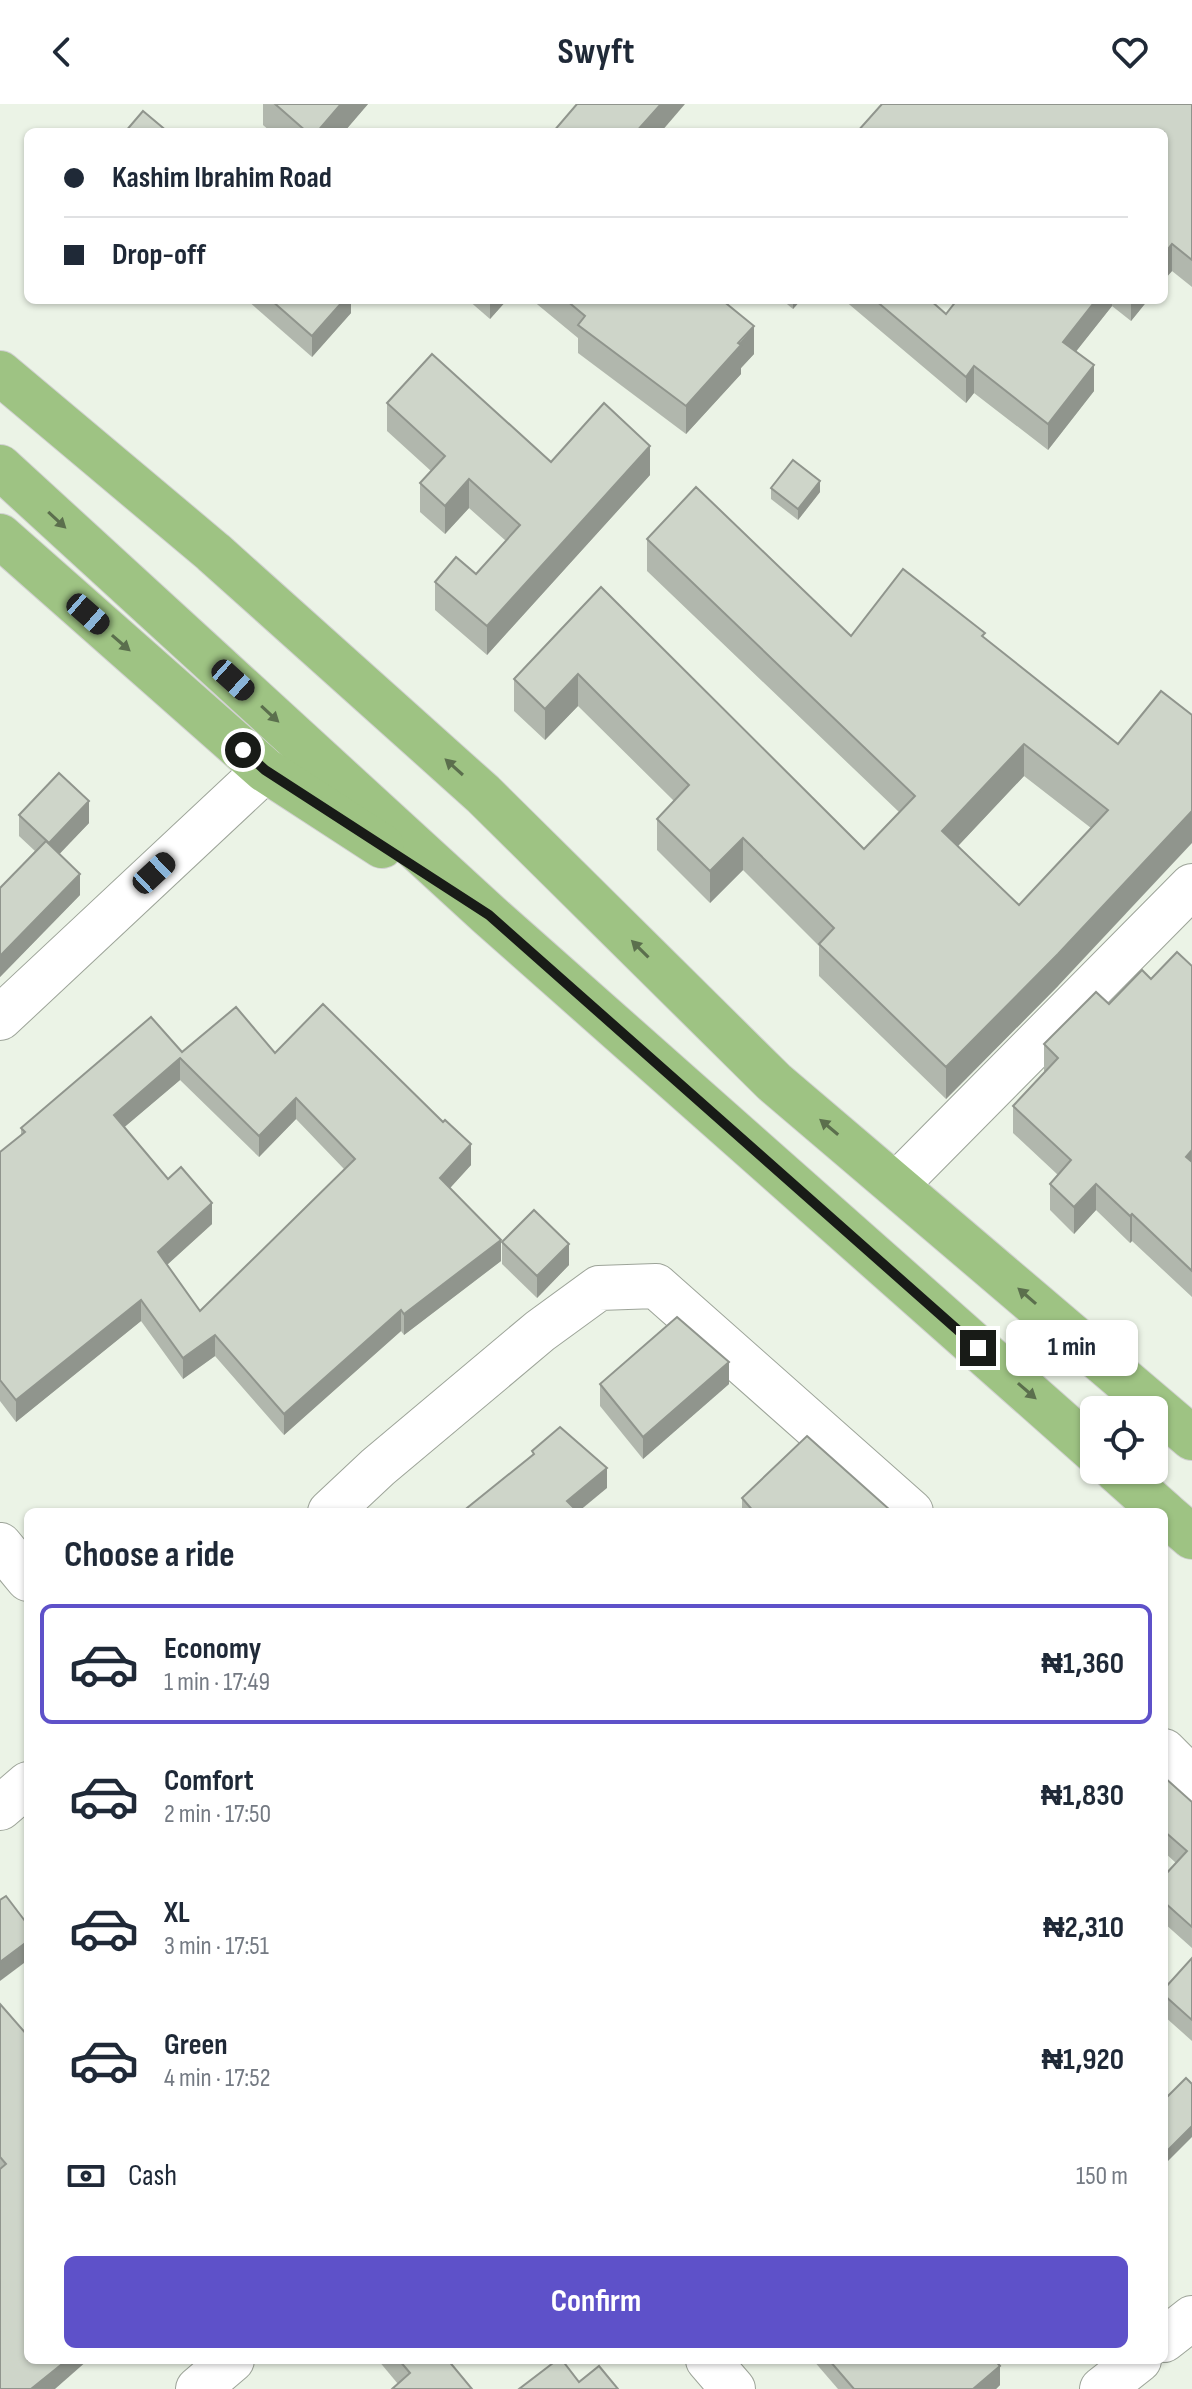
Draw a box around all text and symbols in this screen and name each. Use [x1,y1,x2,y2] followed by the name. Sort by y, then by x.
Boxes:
[40,30,84,74] icon: back
[1108,30,1152,74] icon: heart
[558,31,634,74] text: Swyft
[112,160,332,196] text: Kashim Ibrahim Road
[112,237,206,273] text: Drop-off
[48,510,67,528] one-way arrow
[62,589,114,639] car
[111,634,131,651] one-way arrow
[207,655,259,705] car
[260,705,279,723] one-way arrow
[225,732,261,768] route start
[444,759,463,777] one-way arrow
[128,848,180,898] car
[631,940,650,959] one-way arrow
[818,1119,839,1136] one-way arrow
[1017,1288,1037,1305] one-way arrow
[1006,1320,1138,1376] callout: 1 min
[960,1330,996,1366] route end
[1048,1332,1096,1363] text: 1 min
[1018,1382,1037,1400] one-way arrow
[1080,1396,1168,1484] map controls
[1080,1396,1168,1484] button: locate
[64,1534,235,1577] text: Choose a ride
[68,1628,140,1700] icon: car
[164,1631,261,1667] text: Economy
[1041,1646,1124,1682] text: ₦1,360
[164,1667,270,1698] text: 1 min · 17:49
[68,1760,140,1832] icon: car
[164,1763,254,1799] text: Comfort
[1041,1778,1124,1814] text: ₦1,830
[164,1799,271,1830] text: 2 min · 17:50
[68,1892,140,1964] icon: car
[164,1895,190,1931] text: XL
[1043,1910,1124,1946] text: ₦2,310
[164,1931,269,1962] text: 3 min · 17:51
[68,2024,140,2096] icon: car
[164,2027,228,2063] text: Green
[1041,2042,1124,2078] text: ₦1,920
[164,2063,270,2094] text: 4 min · 17:52
[64,2154,108,2198] icon: cash
[128,2158,177,2194] text: Cash
[1076,2161,1128,2192] text: 150 m
[64,2256,1128,2348] button: Confirm

